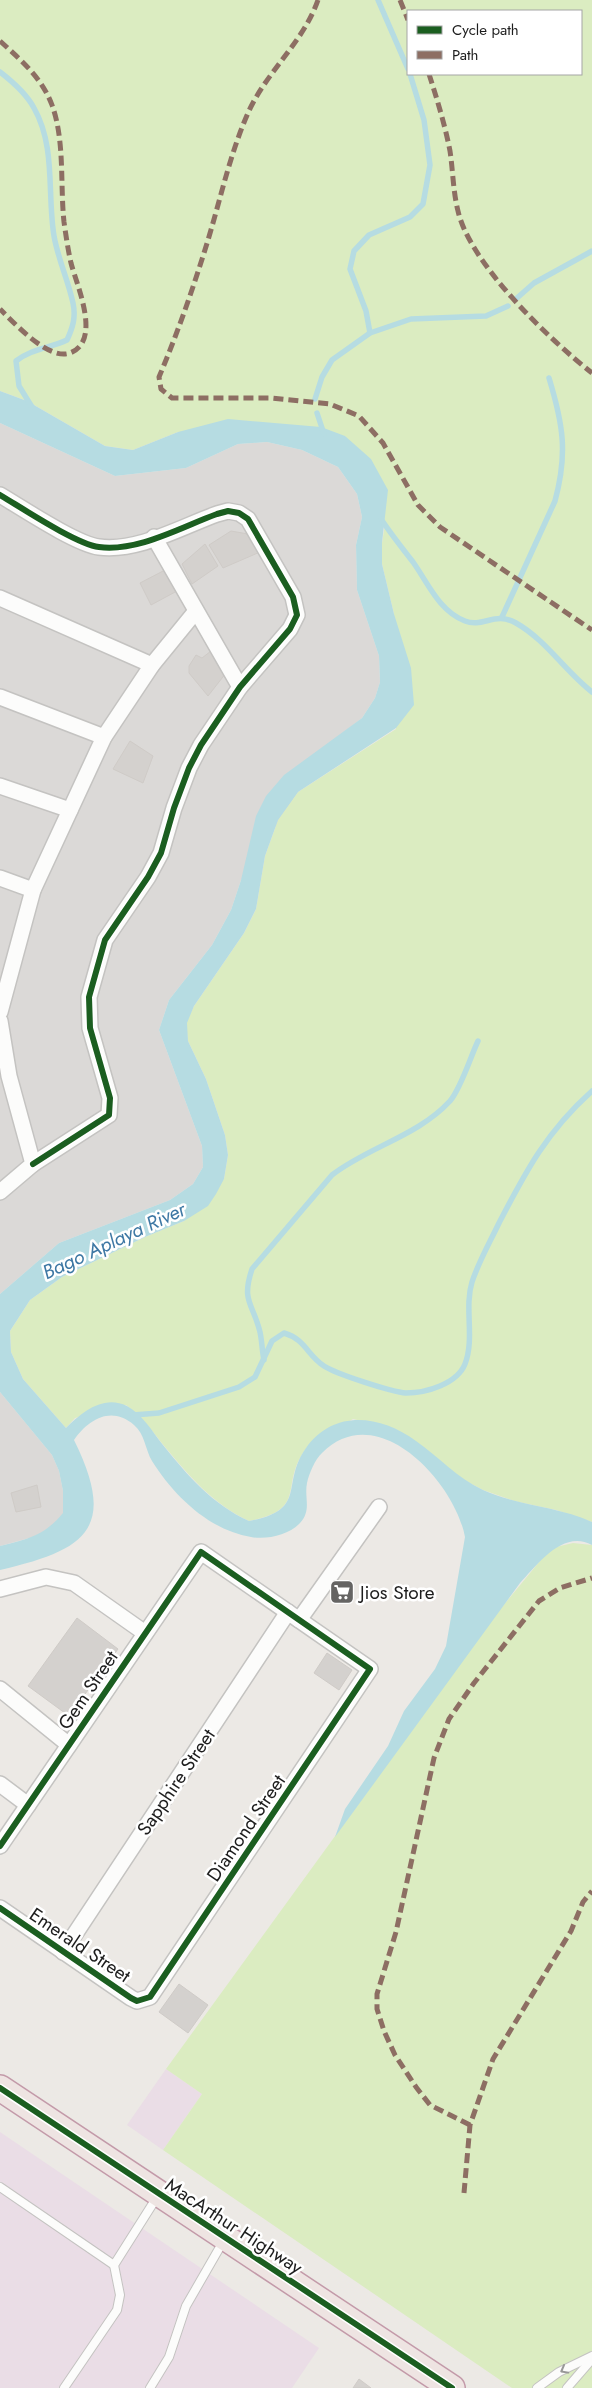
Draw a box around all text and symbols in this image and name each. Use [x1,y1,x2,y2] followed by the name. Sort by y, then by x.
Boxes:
[407,10,582,75] legend
[452,19,519,41] text: Cycle path
[452,44,478,66] text: Path
[38,1194,192,1287] water label: Bago Aplaya River
[329,1579,355,1605] supermarket icon: Jios Store
[357,1579,435,1606] place label: Jios Store
[52,1645,125,1735] street label: Gem Street
[130,1723,222,1841] street label: Sapphire Street
[200,1769,292,1887] street label: Diamond Street
[24,1901,136,1989] street label: Emerald Street
[160,2171,309,2281] street label: MacArthur Highway
[560,2364,569,2374] one-way arrow

